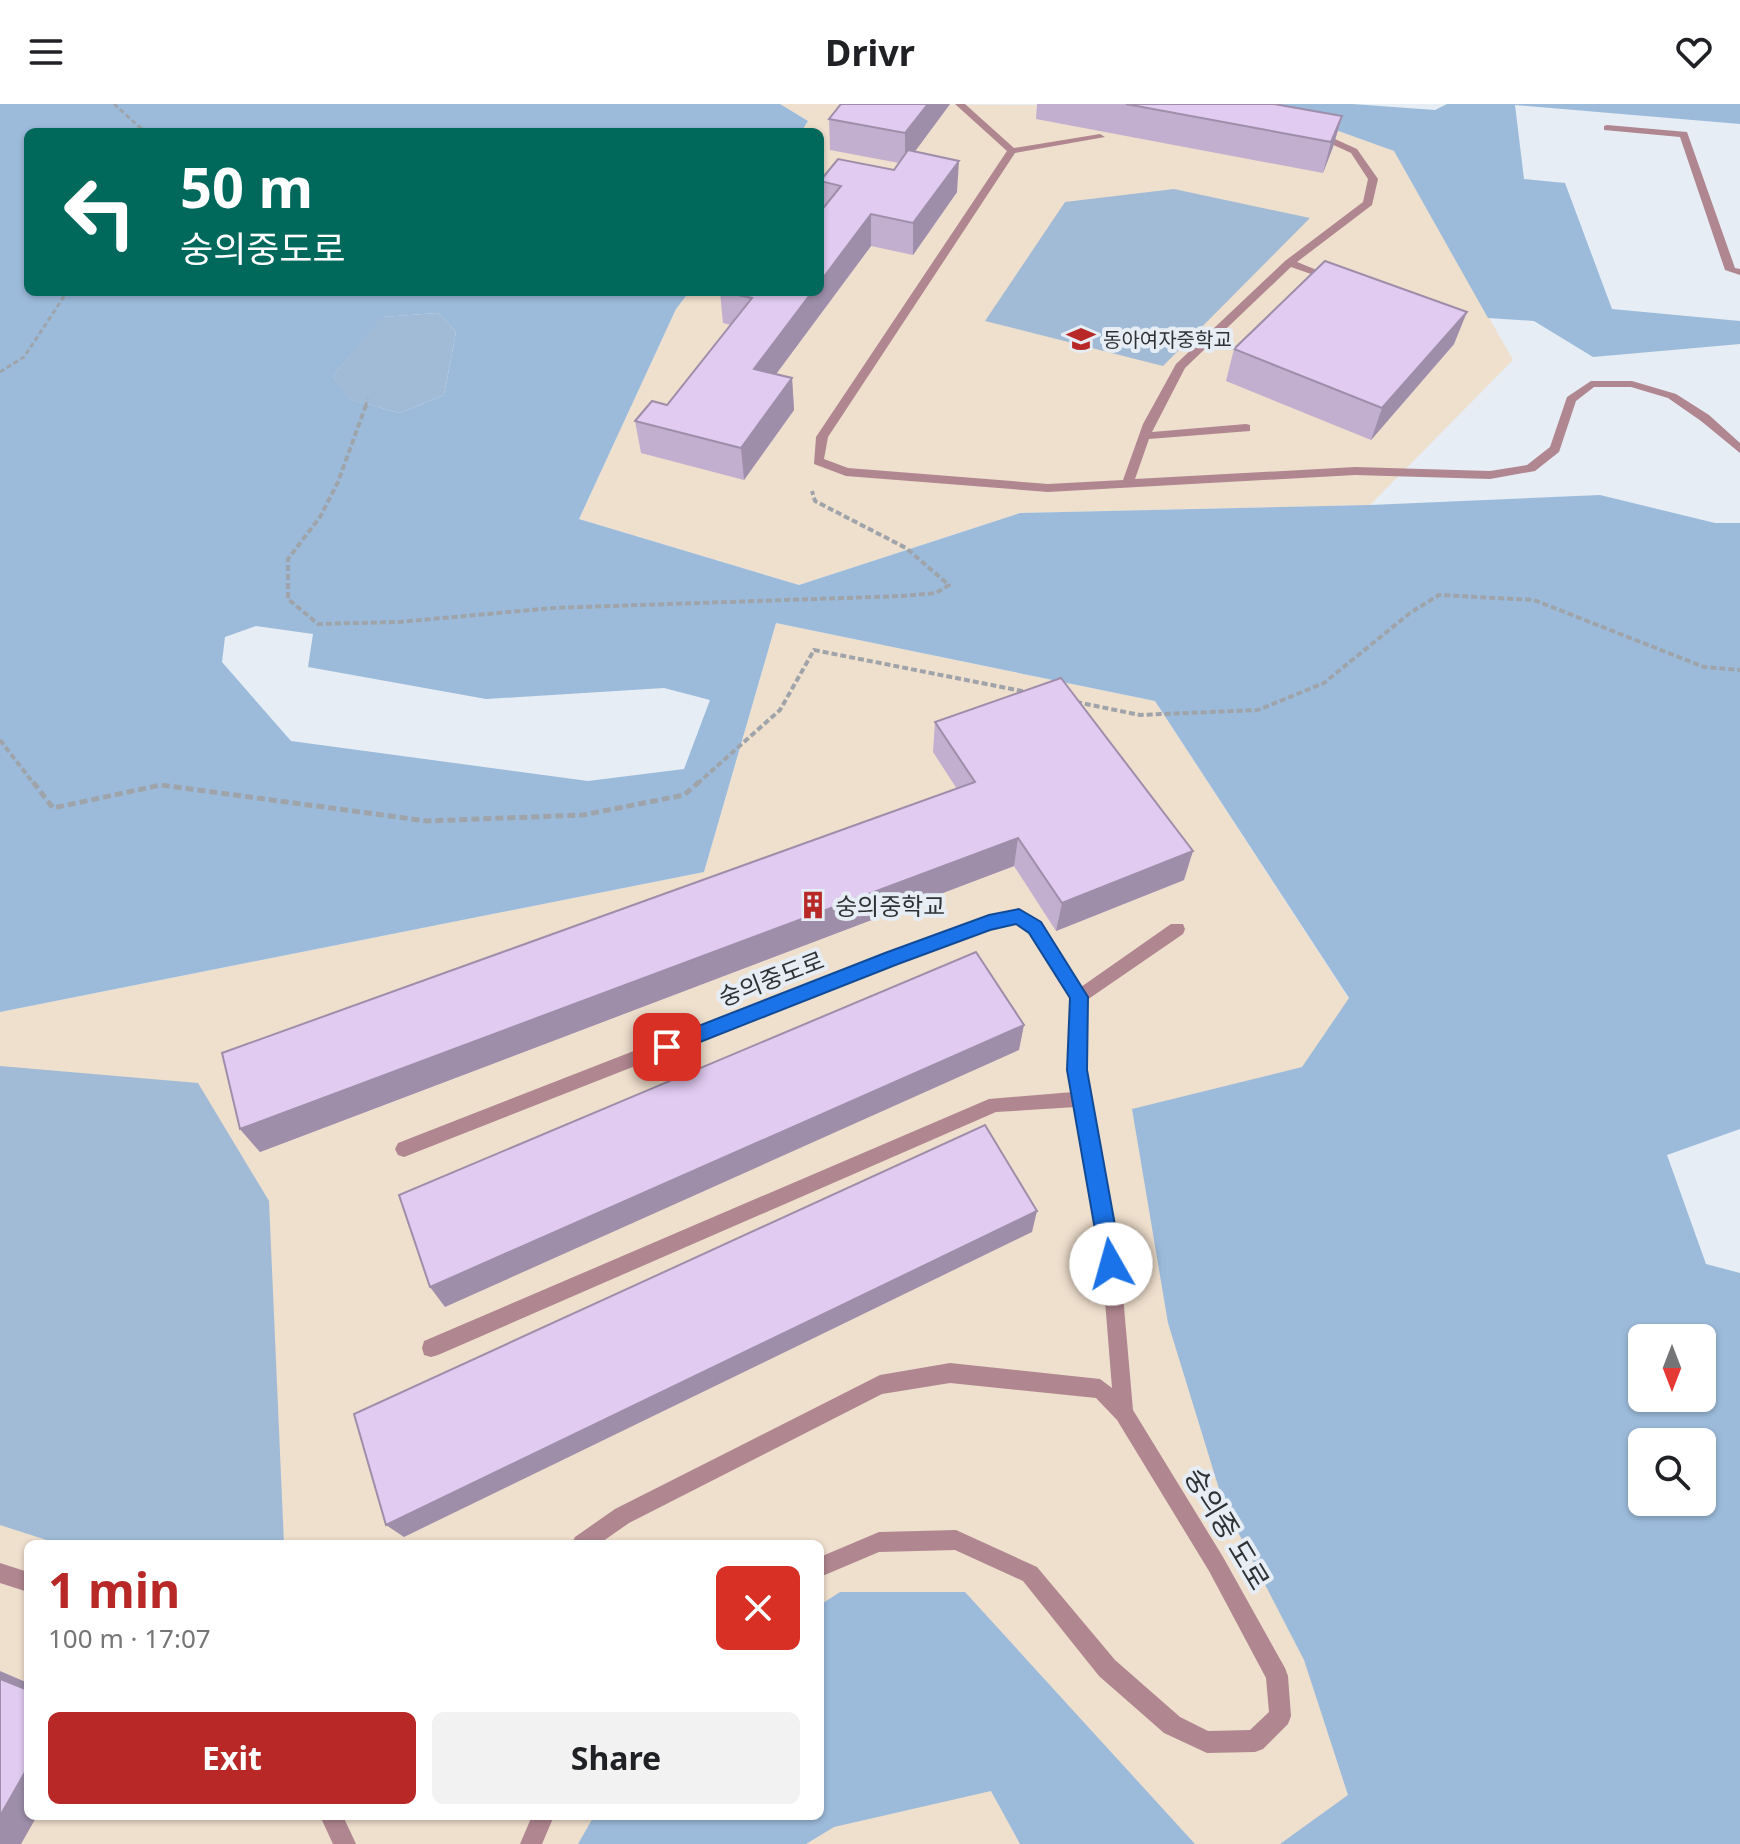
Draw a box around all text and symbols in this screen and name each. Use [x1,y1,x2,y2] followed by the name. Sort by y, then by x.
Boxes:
[825,28,915,77] text: Drivr
[24,30,68,74] icon: menu
[1672,30,1716,74] icon: heart
[180,148,313,224] text: 50 m
[48,160,152,264] icon: left
[180,224,346,273] text: 숭의중도로
[1066,324,1096,354] school or university icon: 동아여자중학교
[1103,326,1232,353] place label: 동아여자중학교
[835,889,945,922] place label: 숭의중학교
[798,890,828,920] building icon: 숭의중학교
[714,943,828,1013] street label: 숭의중도로
[633,1013,701,1081] pin
[645,1025,689,1069] icon: arrive
[1069,1222,1153,1306] position arrow
[1628,1324,1716,1412] north arrow
[1628,1324,1716,1516] map controls
[1628,1428,1716,1516] button: search
[1177,1460,1279,1596] street label: 숭의중 도로
[48,1557,180,1622] text: 1 min
[716,1566,800,1650] button: close
[48,1620,211,1656] text: 100 m · 17:07
[48,1712,416,1804] button: Exit
[432,1712,800,1804] button: Share

